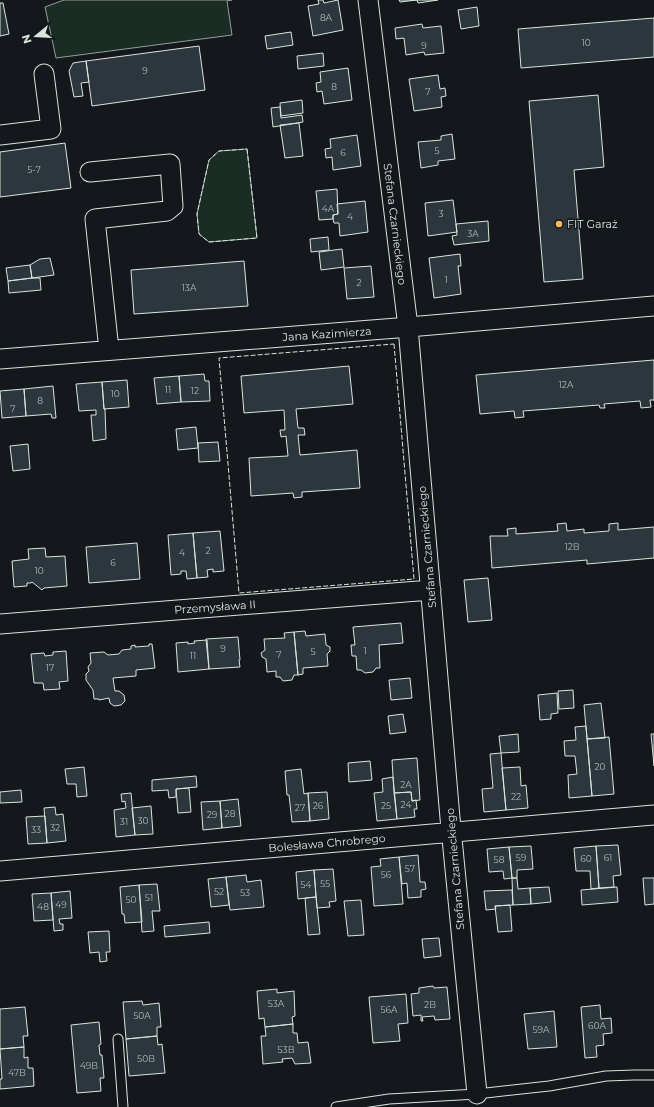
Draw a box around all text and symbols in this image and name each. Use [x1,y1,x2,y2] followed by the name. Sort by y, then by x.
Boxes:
[320,12,333,23] house number: 8A
[16,16,56,56] north arrow
[18,33,35,45] text: N
[581,37,591,48] house number: 10
[421,40,427,51] house number: 9
[142,65,148,76] house number: 9
[331,81,337,92] house number: 8
[425,86,431,97] house number: 7
[434,145,440,156] house number: 5
[340,147,346,158] house number: 6
[381,162,409,286] street label: Stefana Czarnieckiego
[27,164,41,175] house number: 5-7
[322,203,335,214] house number: 4A
[438,208,444,219] house number: 3
[347,211,353,222] house number: 4
[567,217,618,231] place label: FIT Garaż
[554,219,564,229] marker: FIT Garaż
[467,228,479,239] house number: 3A
[444,274,448,285] house number: 1
[356,277,362,288] house number: 2
[182,282,197,293] house number: 13A
[281,324,372,344] street label: Jana Kazimierza
[559,379,574,390] house number: 12A
[165,384,171,395] house number: 11
[191,385,199,396] house number: 12
[110,388,120,399] house number: 10
[37,395,43,406] house number: 8
[10,403,16,414] house number: 7
[415,485,439,609] street label: Stefana Czarnieckiego
[564,541,580,552] house number: 12B
[205,545,211,556] house number: 2
[179,547,185,558] house number: 4
[110,557,116,568] house number: 6
[34,565,44,576] house number: 10
[174,597,256,617] street label: Przemysława II
[220,643,226,654] house number: 9
[363,645,367,656] house number: 1
[310,646,316,657] house number: 5
[276,649,282,660] house number: 7
[190,650,196,661] house number: 11
[46,662,54,673] house number: 17
[594,761,606,772] house number: 20
[400,779,412,790] house number: 2A
[511,791,521,802] house number: 22
[401,799,411,810] house number: 24
[313,800,324,811] house number: 26
[381,800,391,811] house number: 25
[295,802,305,813] house number: 27
[443,807,467,931] street label: Stefana Czarnieckiego
[225,808,236,819] house number: 28
[207,809,218,820] house number: 29
[137,815,149,826] house number: 30
[120,816,128,827] house number: 31
[50,822,60,833] house number: 32
[31,824,41,835] house number: 33
[268,831,386,855] street label: Bolesława Chrobrego
[516,852,527,863] house number: 59
[604,852,612,863] house number: 61
[580,853,592,864] house number: 60
[494,854,505,865] house number: 58
[405,863,415,874] house number: 57
[381,869,392,880] house number: 56
[320,878,330,889] house number: 55
[300,879,312,890] house number: 54
[214,886,224,897] house number: 52
[240,887,250,898] house number: 53
[145,892,153,903] house number: 51
[125,894,137,905] house number: 50
[55,899,67,910] house number: 49
[37,901,49,912] house number: 48
[268,998,285,1009] house number: 53A
[424,999,436,1010] house number: 2B
[380,1004,398,1015] house number: 56A
[133,1010,151,1021] house number: 50A
[588,1020,606,1031] house number: 60A
[533,1024,550,1035] house number: 59A
[278,1044,295,1055] house number: 53B
[137,1053,155,1064] house number: 50B
[80,1060,98,1071] house number: 49B
[8,1067,26,1078] house number: 47B

